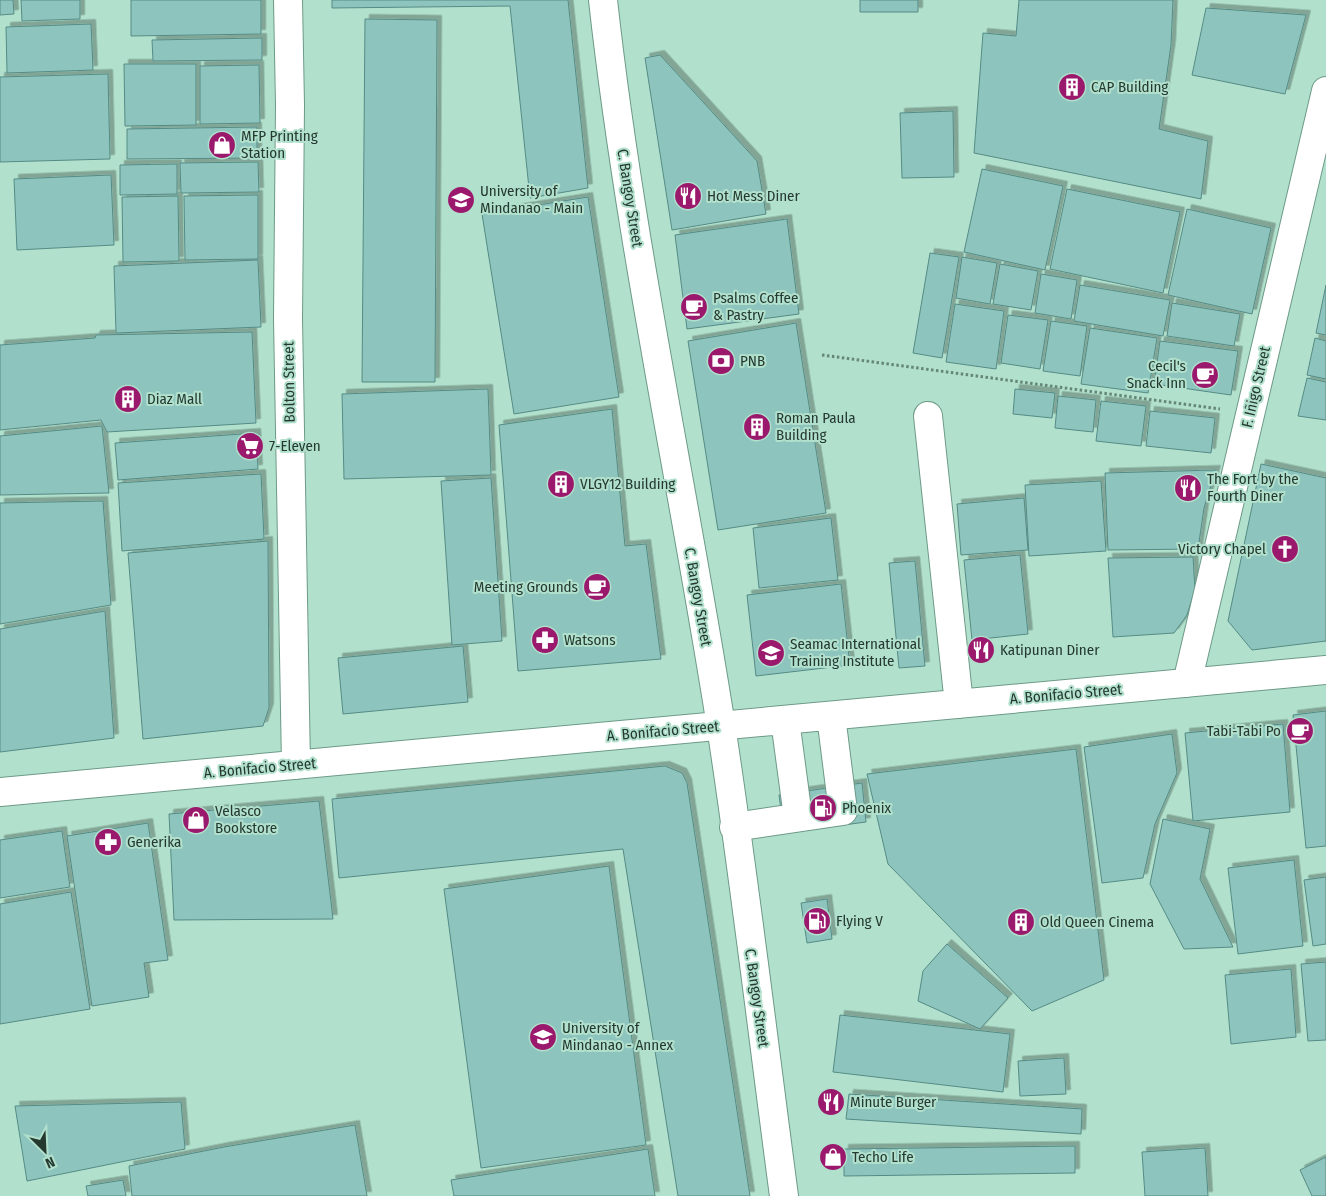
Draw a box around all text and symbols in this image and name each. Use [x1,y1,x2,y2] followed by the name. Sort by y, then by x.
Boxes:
[1057,72,1087,102] building icon: CAP Building
[1091,78,1168,96] place label: CAP Building
[241,127,318,162] place label: MFP Printing Station
[207,130,237,160] shop icon: MFP Printing Station
[613,147,647,249] street label: C. Bangoy Street
[673,181,703,211] restaurant icon: Hot Mess Diner
[480,182,583,217] place label: University of Mindanao - Main
[446,185,476,215] school or university icon: University of Mindanao - Main
[707,187,800,205] place label: Hot Mess Diner
[713,289,798,324] place label: Psalms Coffee & Pastry
[679,292,709,322] cafe icon: Psalms Coffee & Pastry
[279,341,299,423] street label: Bolton Street
[1238,345,1274,429] street label: F. Iñigo Street
[706,346,736,376] bank icon: PNB
[740,352,765,370] place label: PNB
[1127,357,1186,392] place label: Cecil's Snack Inn
[1190,360,1220,390] cafe icon: Cecil's Snack Inn
[113,384,143,414] building icon: Diaz Mall
[147,390,202,408] place label: Diaz Mall
[776,409,856,444] place label: Roman Paula Building
[742,412,772,442] building icon: Roman Paula Building
[235,431,265,461] supermarket icon: 7-Eleven
[269,437,321,455] place label: 7-Eleven
[546,469,576,499] building icon: VLGY12 Building
[1207,470,1299,505] place label: The Fort by the Fourth Diner
[1173,473,1203,503] restaurant icon: The Fort by the Fourth Diner
[580,475,675,493] place label: VLGY12 Building
[1270,534,1300,564] church icon: Victory Chapel
[1178,540,1266,558] place label: Victory Chapel
[680,546,716,648] street label: C. Bangoy Street
[582,572,612,602] cafe icon: Meeting Grounds
[474,578,578,596] place label: Meeting Grounds
[530,625,560,655] pharmacy icon: Watsons
[564,631,616,649] place label: Watsons
[790,635,921,670] place label: Seamac International Training Institute
[966,635,996,665] restaurant icon: Katipunan Diner
[756,638,786,668] school or university icon: Seamac International Training Institute
[1000,641,1100,659] place label: Katipunan Diner
[1009,680,1123,708] street label: A. Bonifacio Street
[1285,716,1315,746] cafe icon: Tabi-Tabi Po
[606,717,720,745] street label: A. Bonifacio Street
[1207,722,1281,740] place label: Tabi-Tabi Po
[203,754,317,782] street label: A. Bonifacio Street
[808,793,838,823] fuel station icon: Phoenix
[842,799,891,817] place label: Phoenix
[215,802,277,837] place label: Velasco Bookstore
[181,805,211,835] shop icon: Velasco Bookstore
[93,827,123,857] pharmacy icon: Generika
[127,833,181,851] place label: Generika
[802,906,832,936] fuel station icon: Flying V
[1006,907,1036,937] building icon: Old Queen Cinema
[836,912,883,930] place label: Flying V
[1040,913,1154,931] place label: Old Queen Cinema
[741,947,773,1049] street label: C. Bangoy Street
[562,1019,673,1054] place label: University of Mindanao - Annex
[528,1022,558,1052] school or university icon: University of Mindanao - Annex
[816,1087,846,1117] restaurant icon: Minute Burger
[850,1093,937,1111] place label: Minute Burger
[20,1126,70,1176] north arrow
[818,1142,848,1172] shop icon: Techo Life
[852,1148,914,1166] place label: Techo Life
[43,1153,57,1172] text: N

